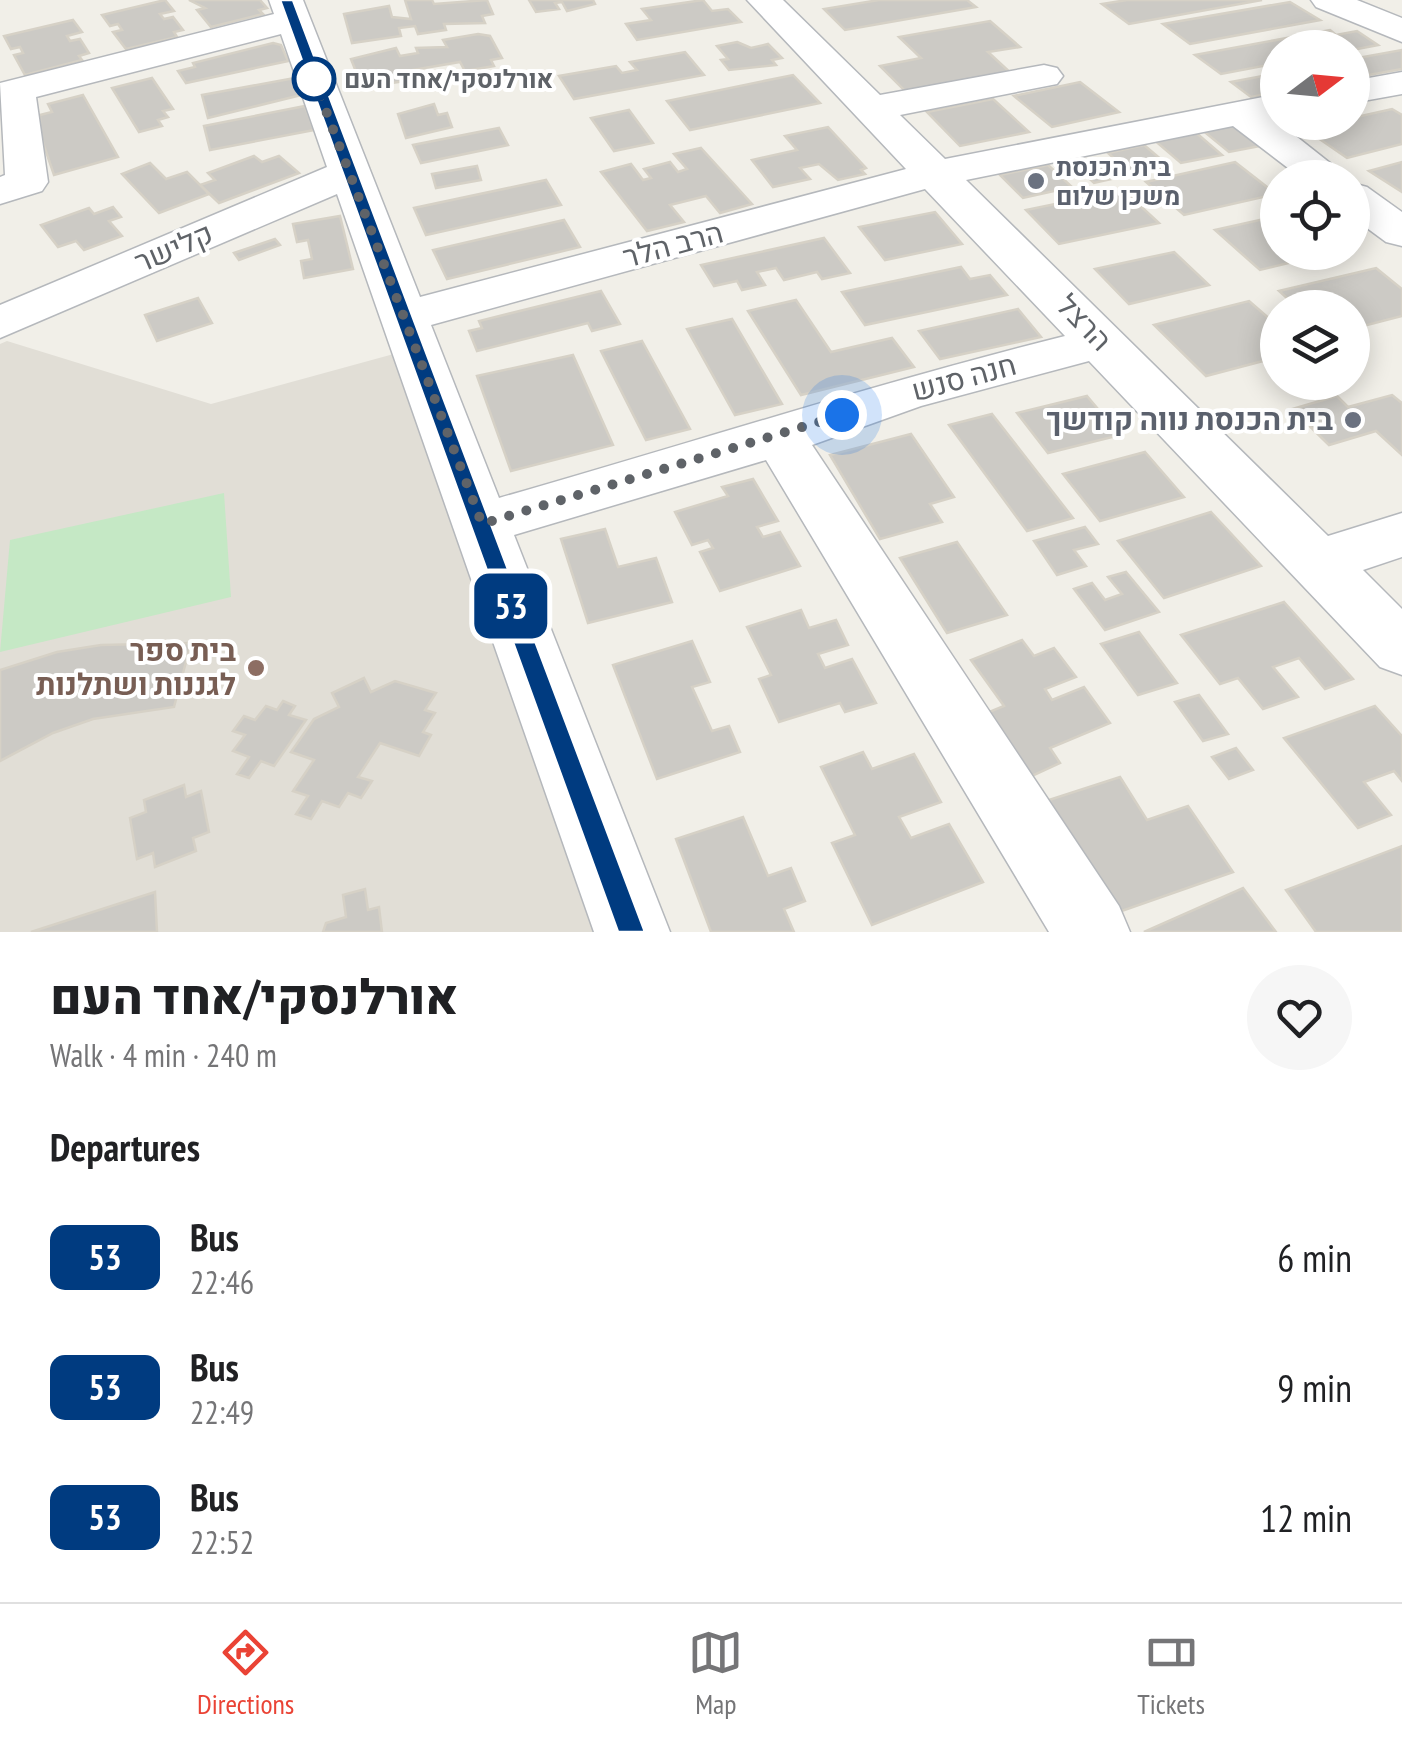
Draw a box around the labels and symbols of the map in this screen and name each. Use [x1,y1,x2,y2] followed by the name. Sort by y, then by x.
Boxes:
[1260,30,1370,140] north arrow
[293,58,335,100] marker: אורלנסקי/אחד העם
[344,63,553,95] place label: אורלנסקי/אחד העם
[1056,151,1180,212] place label: בית הכנסת משכן שלום
[1025,170,1047,192] marker: בית הכנסת משכן שלום
[618,211,727,276] street label: הרב הלר
[128,213,219,281] street label: קלישר
[1049,285,1121,359] street label: הרצל
[907,344,1020,409] street label: חנה סנש
[817,390,867,440] your location
[1046,399,1333,438] place label: בית הכנסת נווה קודשך
[1342,409,1364,431] marker: בית הכנסת נווה קודשך
[466,574,556,638] line badge: 53
[36,630,236,703] place label: בית ספר לגננות ושתלנות
[245,657,267,679] marker: בית ספר לגננות ושתלנות

